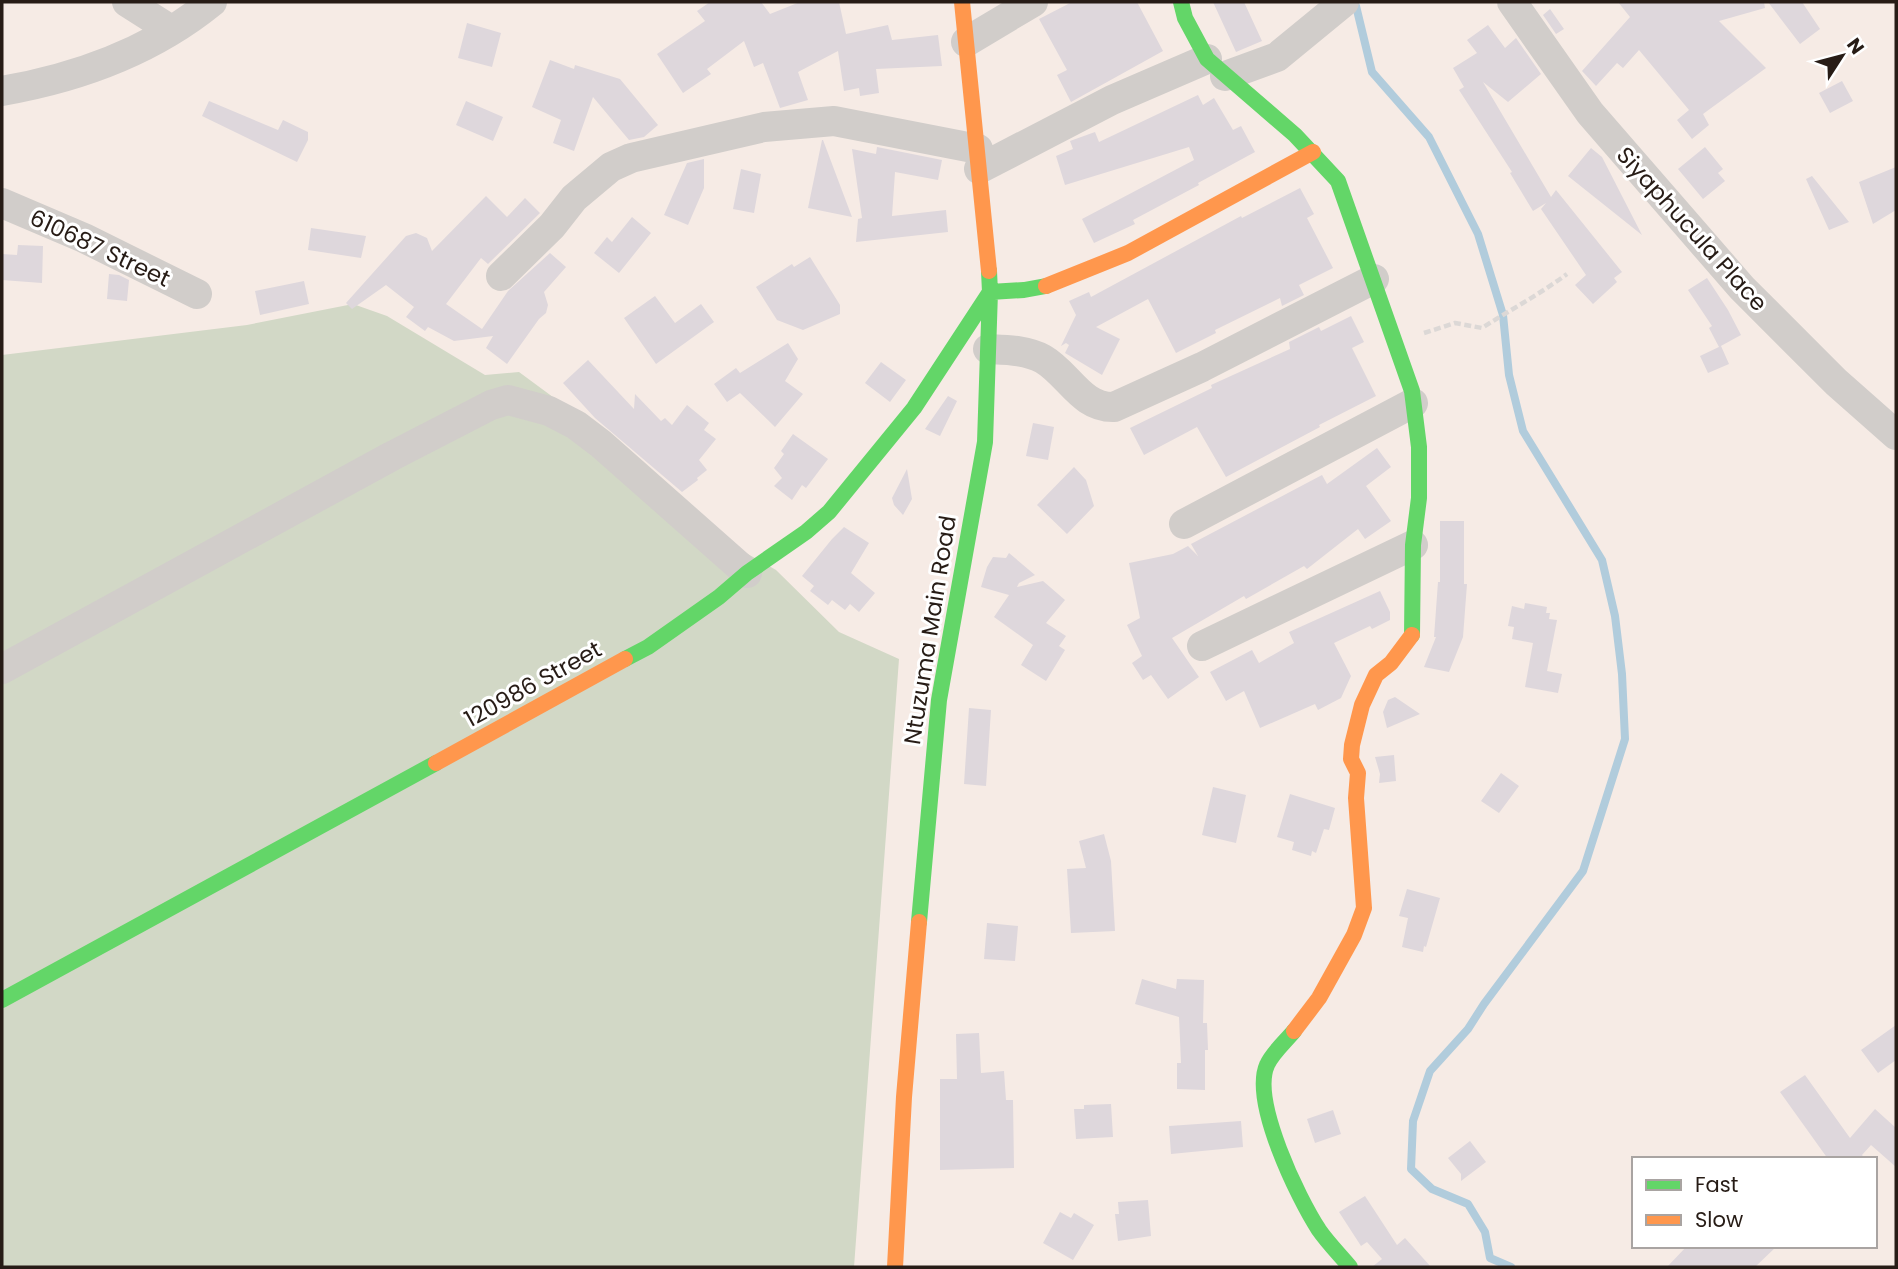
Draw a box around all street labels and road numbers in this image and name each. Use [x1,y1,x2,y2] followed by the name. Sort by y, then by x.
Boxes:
[1609,140,1775,318] street label: Siyaphucula Place
[25,201,175,295] street label: 610687 Street
[896,513,964,747] street label: Ntuzuma Main Road
[459,633,607,735] street label: 120986 Street

